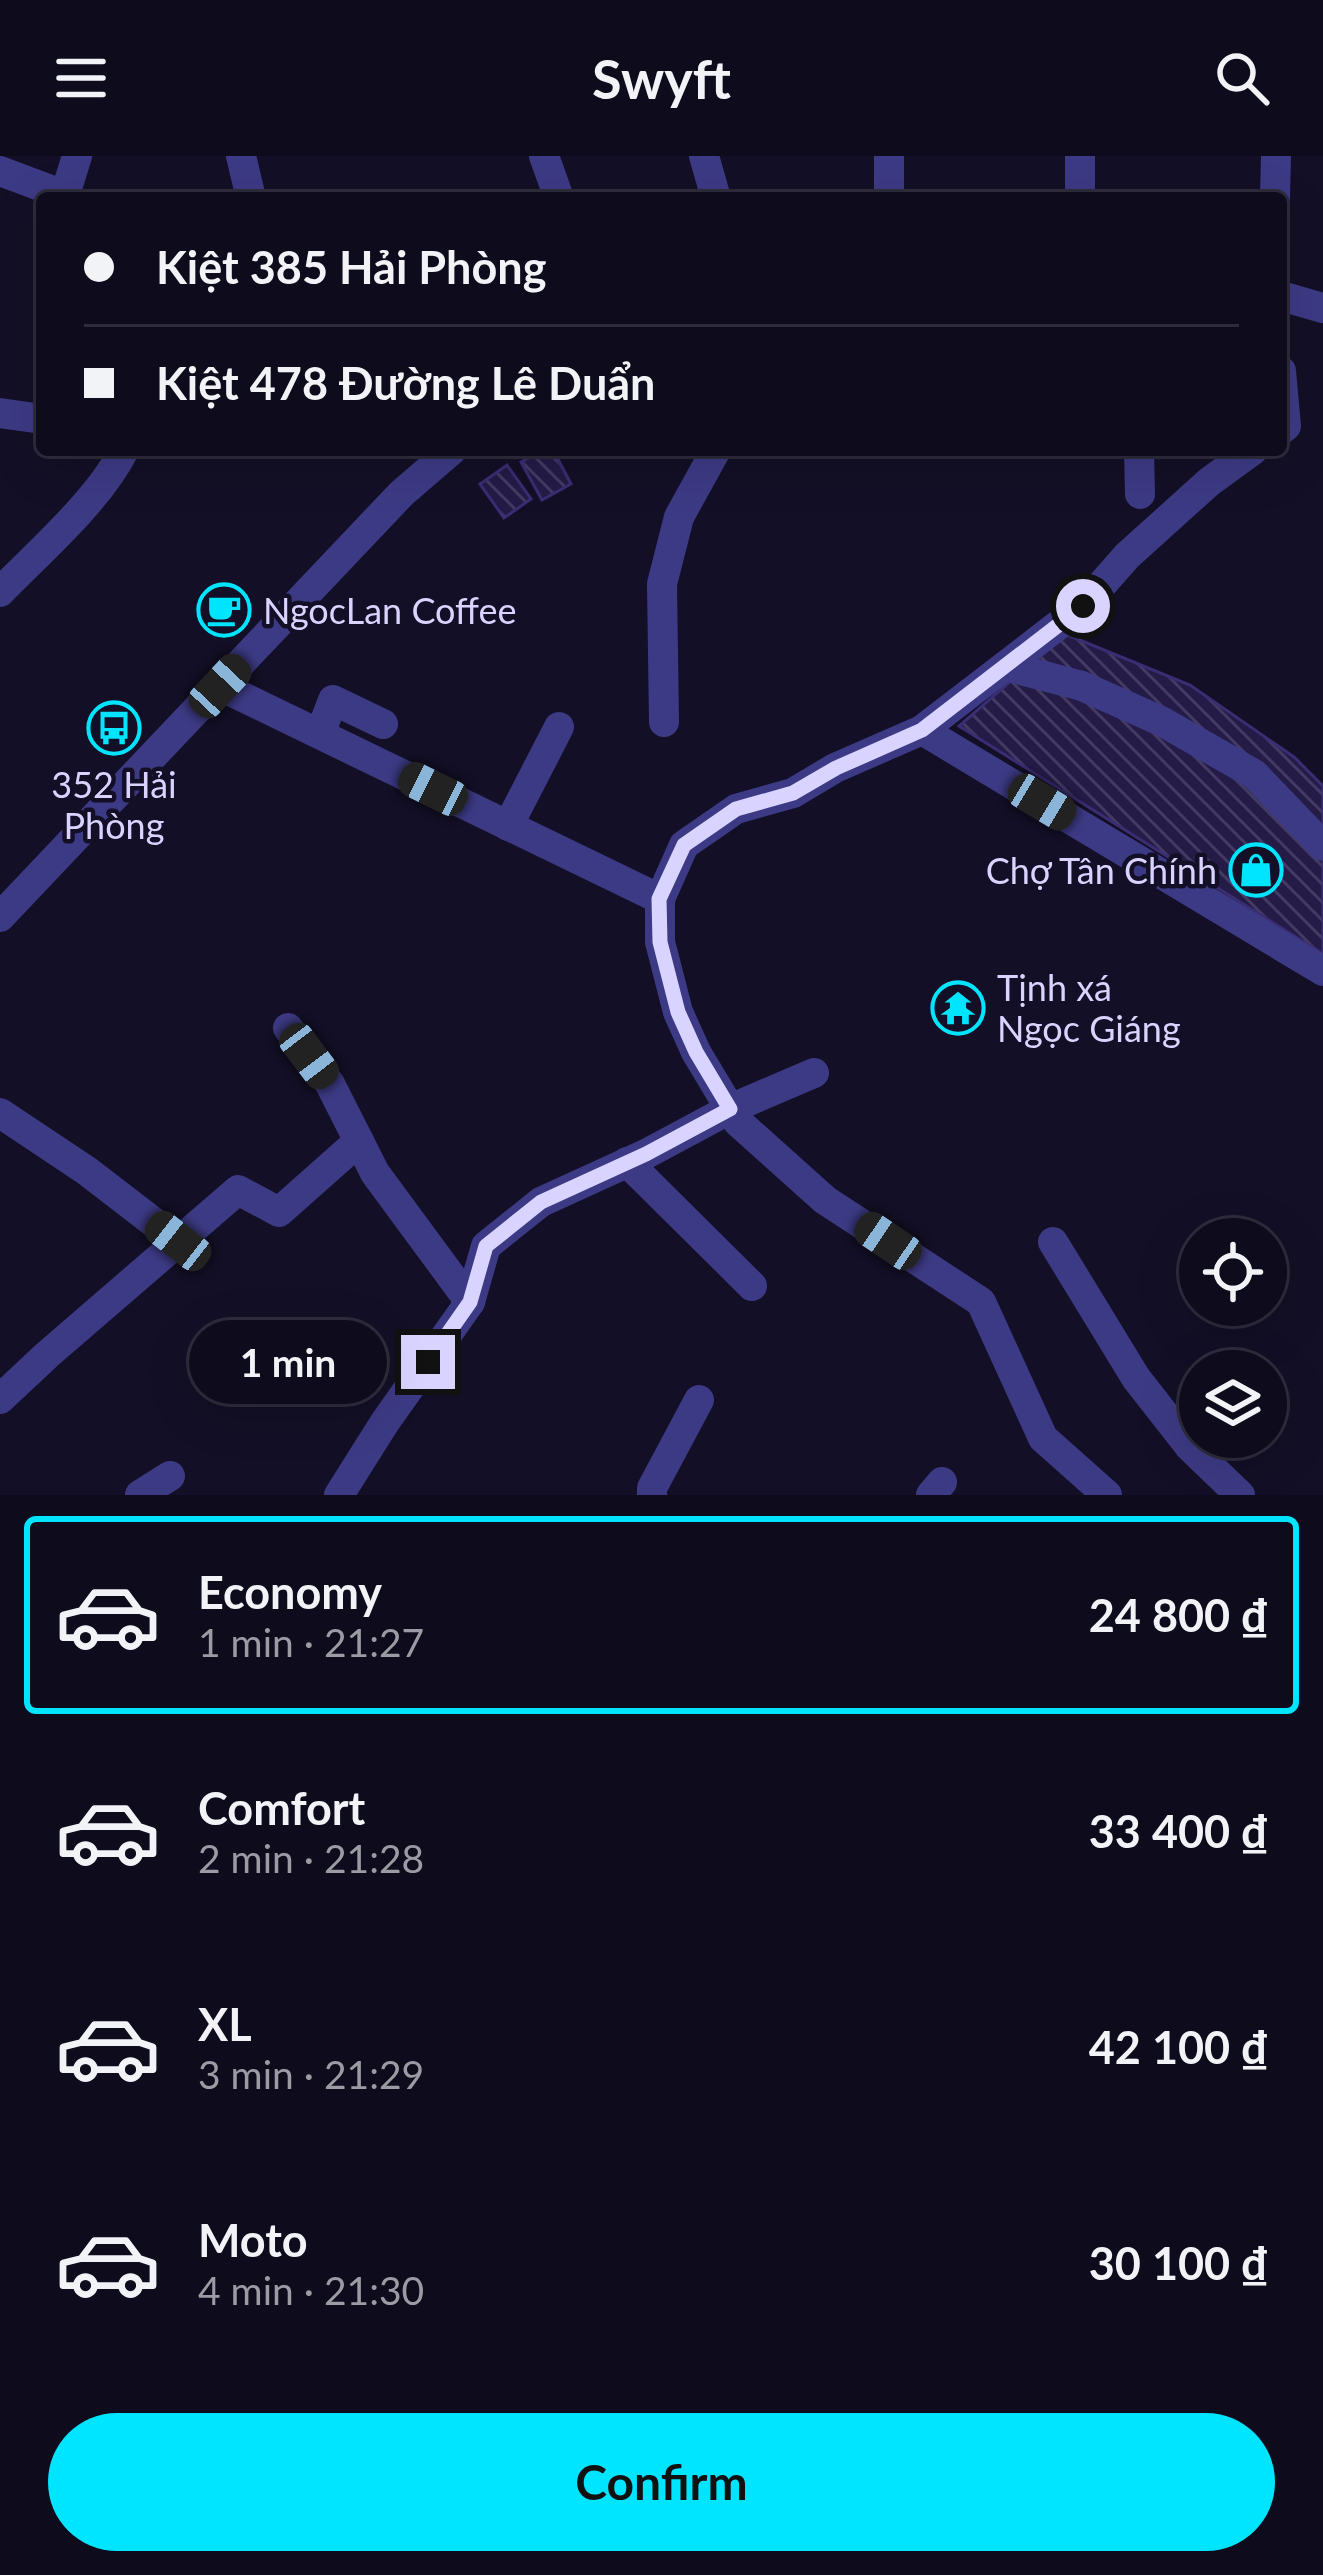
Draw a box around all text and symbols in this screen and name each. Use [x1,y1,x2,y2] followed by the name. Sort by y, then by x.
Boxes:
[48,45,114,111] icon: menu
[1209,45,1275,111] icon: search
[592,46,731,111] text: Swyft
[156,240,546,294] text: Kiệt 385 Hải Phòng
[156,356,655,410] text: Kiệt 478 Đường Lê Duẩn
[1056,579,1110,633] route start
[196,582,252,638] cafe icon: NgocLan Coffee
[263,588,517,632] place label: NgocLan Coffee
[182,647,258,725] car
[86,700,142,756] bus stop icon: 352 Hải Phòng
[393,757,473,821] car
[51,762,177,847] place label: 352 Hải Phòng
[1002,768,1082,836] car
[1228,842,1284,898] shop icon: Chợ Tân Chính
[986,848,1217,892] place label: Chợ Tân Chính
[997,965,1181,1050] place label: Tịnh xá Ngọc Giáng
[930,980,986,1036] temple icon: Tịnh xá Ngọc Giáng
[273,1016,345,1096] car
[139,1205,217,1277] car
[848,1206,928,1276] car
[1179,1218,1287,1458] map controls
[1179,1218,1287,1326] button: locate
[188,1320,386,1404] callout: 1 min
[401,1335,455,1389] route end
[240,1339,336,1385] text: 1 min
[1179,1350,1287,1458] button: layers
[54,1561,162,1669] icon: car
[198,1565,382,1619] text: Economy
[1089,1588,1269,1642] text: 24 800 ₫
[198,1619,424,1665] text: 1 min · 21:27
[54,1777,162,1885] icon: car
[198,1781,365,1835] text: Comfort
[1089,1804,1269,1858] text: 33 400 ₫
[198,1835,424,1881] text: 2 min · 21:28
[54,1993,162,2101] icon: car
[198,1997,252,2051] text: XL
[1089,2020,1269,2074] text: 42 100 ₫
[198,2051,424,2097] text: 3 min · 21:29
[54,2209,162,2317] icon: car
[198,2213,308,2267] text: Moto
[1089,2236,1269,2290] text: 30 100 ₫
[198,2267,424,2313] text: 4 min · 21:30
[48,2413,1275,2551] button: Confirm

